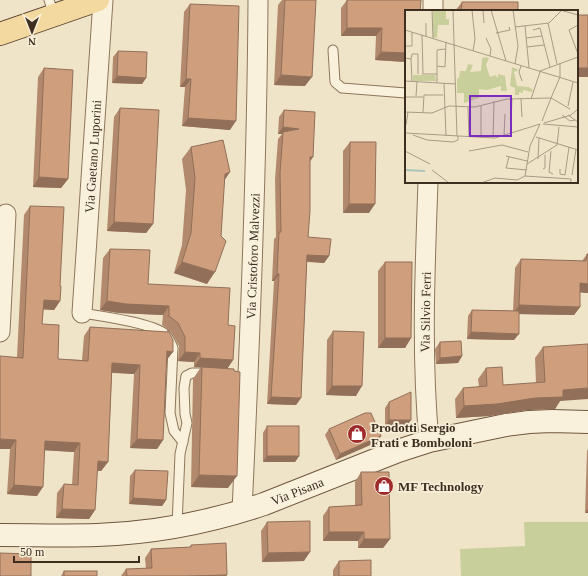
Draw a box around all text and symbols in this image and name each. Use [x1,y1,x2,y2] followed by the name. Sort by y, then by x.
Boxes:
[405,10,578,183] inset map
[12,12,52,52] north arrow
[28,36,36,48] text: N
[82,99,104,213] street label: Via Gaetano Luporini
[243,192,263,320] street label: Via Cristoforo Malvezzi
[417,271,434,353] street label: Via Silvio Ferri
[371,420,472,450] place label: Prodotti Sergio Frati e Bomboloni
[346,423,368,445] shop icon: Prodotti Sergio Frati e Bomboloni
[269,474,326,509] street label: Via Pisana
[373,475,395,497] shop icon: MF Technology
[398,479,484,494] place label: MF Technology
[14,538,139,564] scale bar
[20,545,45,559] text: 50 m

